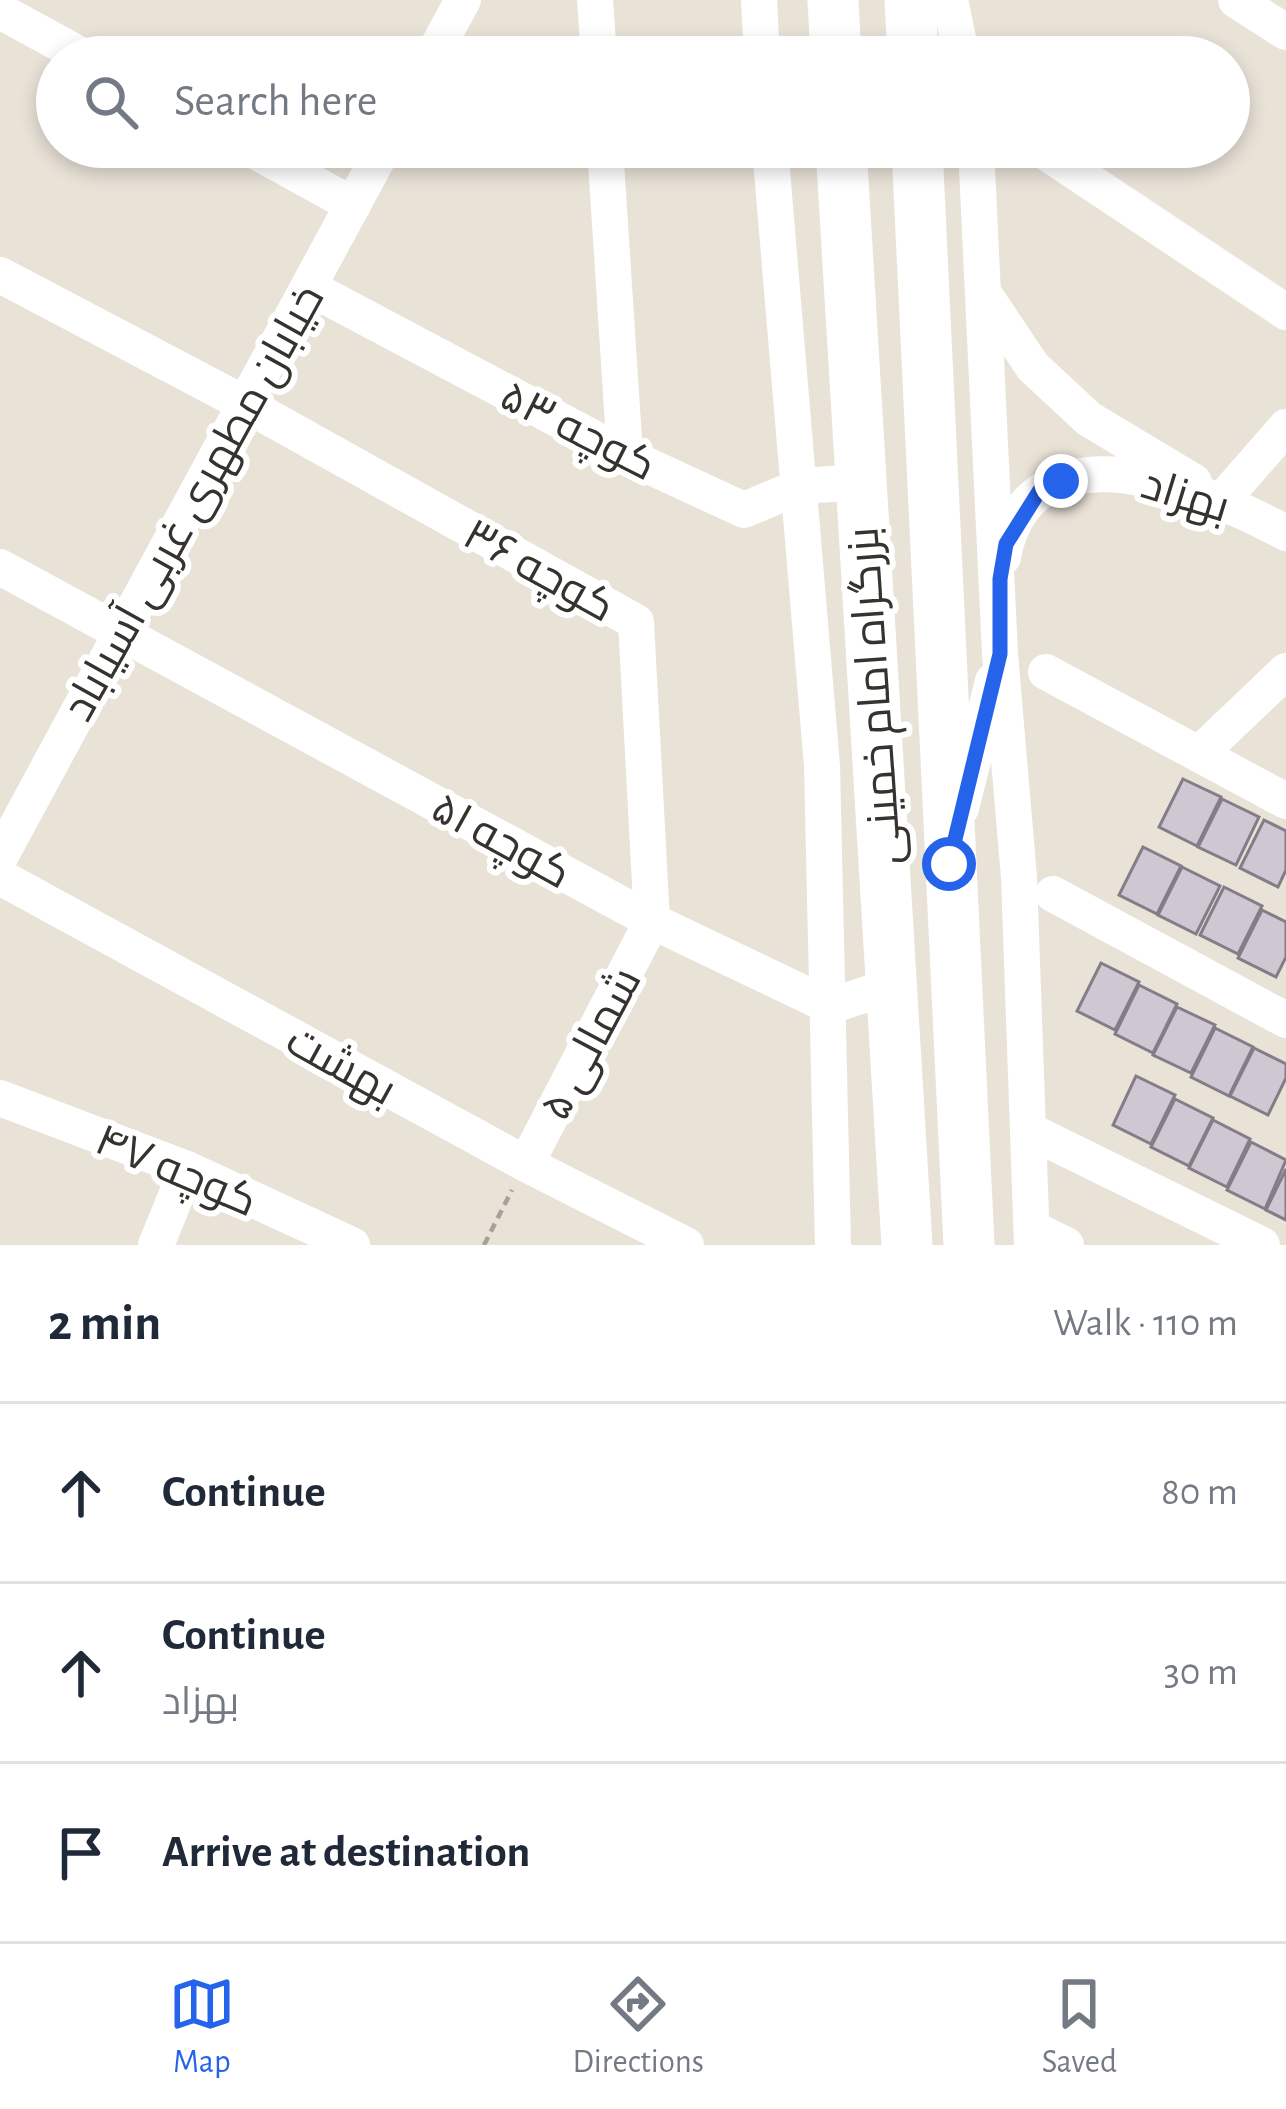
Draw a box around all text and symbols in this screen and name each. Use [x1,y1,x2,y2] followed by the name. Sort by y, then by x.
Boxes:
[36,36,1250,168] search box
[78,69,144,135] icon: search
[174,79,377,124] text: Search here
[53,277,335,730] street label: خیابان مطهری غربی آسیاباد
[491,373,663,494] street label: کوچه ۵۳
[1034,454,1088,508] route end
[1135,462,1234,534] street label: بهزاد
[454,512,622,635] street label: کوچه ۳۶
[841,525,916,866] street label: بزرگراه امام خمینی
[421,785,578,902] street label: کوچه ۵۱
[922,837,976,891] route start
[533,961,652,1129] street label: ۵ شمالی
[277,1018,403,1117] street label: بهشت
[87,1117,263,1230] street label: کوچه ۴۷
[48,1298,161,1349] text: 2 min
[1053,1304,1238,1343] text: Walk · 110 m
[48,1460,114,1526] icon: ahead
[162,1470,326,1515] text: Continue
[1161,1473,1238,1512] text: 80 m
[162,1613,326,1658] text: Continue
[48,1640,114,1706] icon: ahead
[1164,1653,1238,1692] text: 30 m
[162,1683,239,1722] text: بهزاد
[48,1820,114,1886] icon: arrive
[162,1830,530,1875] text: Arrive at destination
[169,1971,235,2083] tab: Map
[572,1971,704,2083] tab: Directions
[1042,1971,1117,2083] tab: Saved

